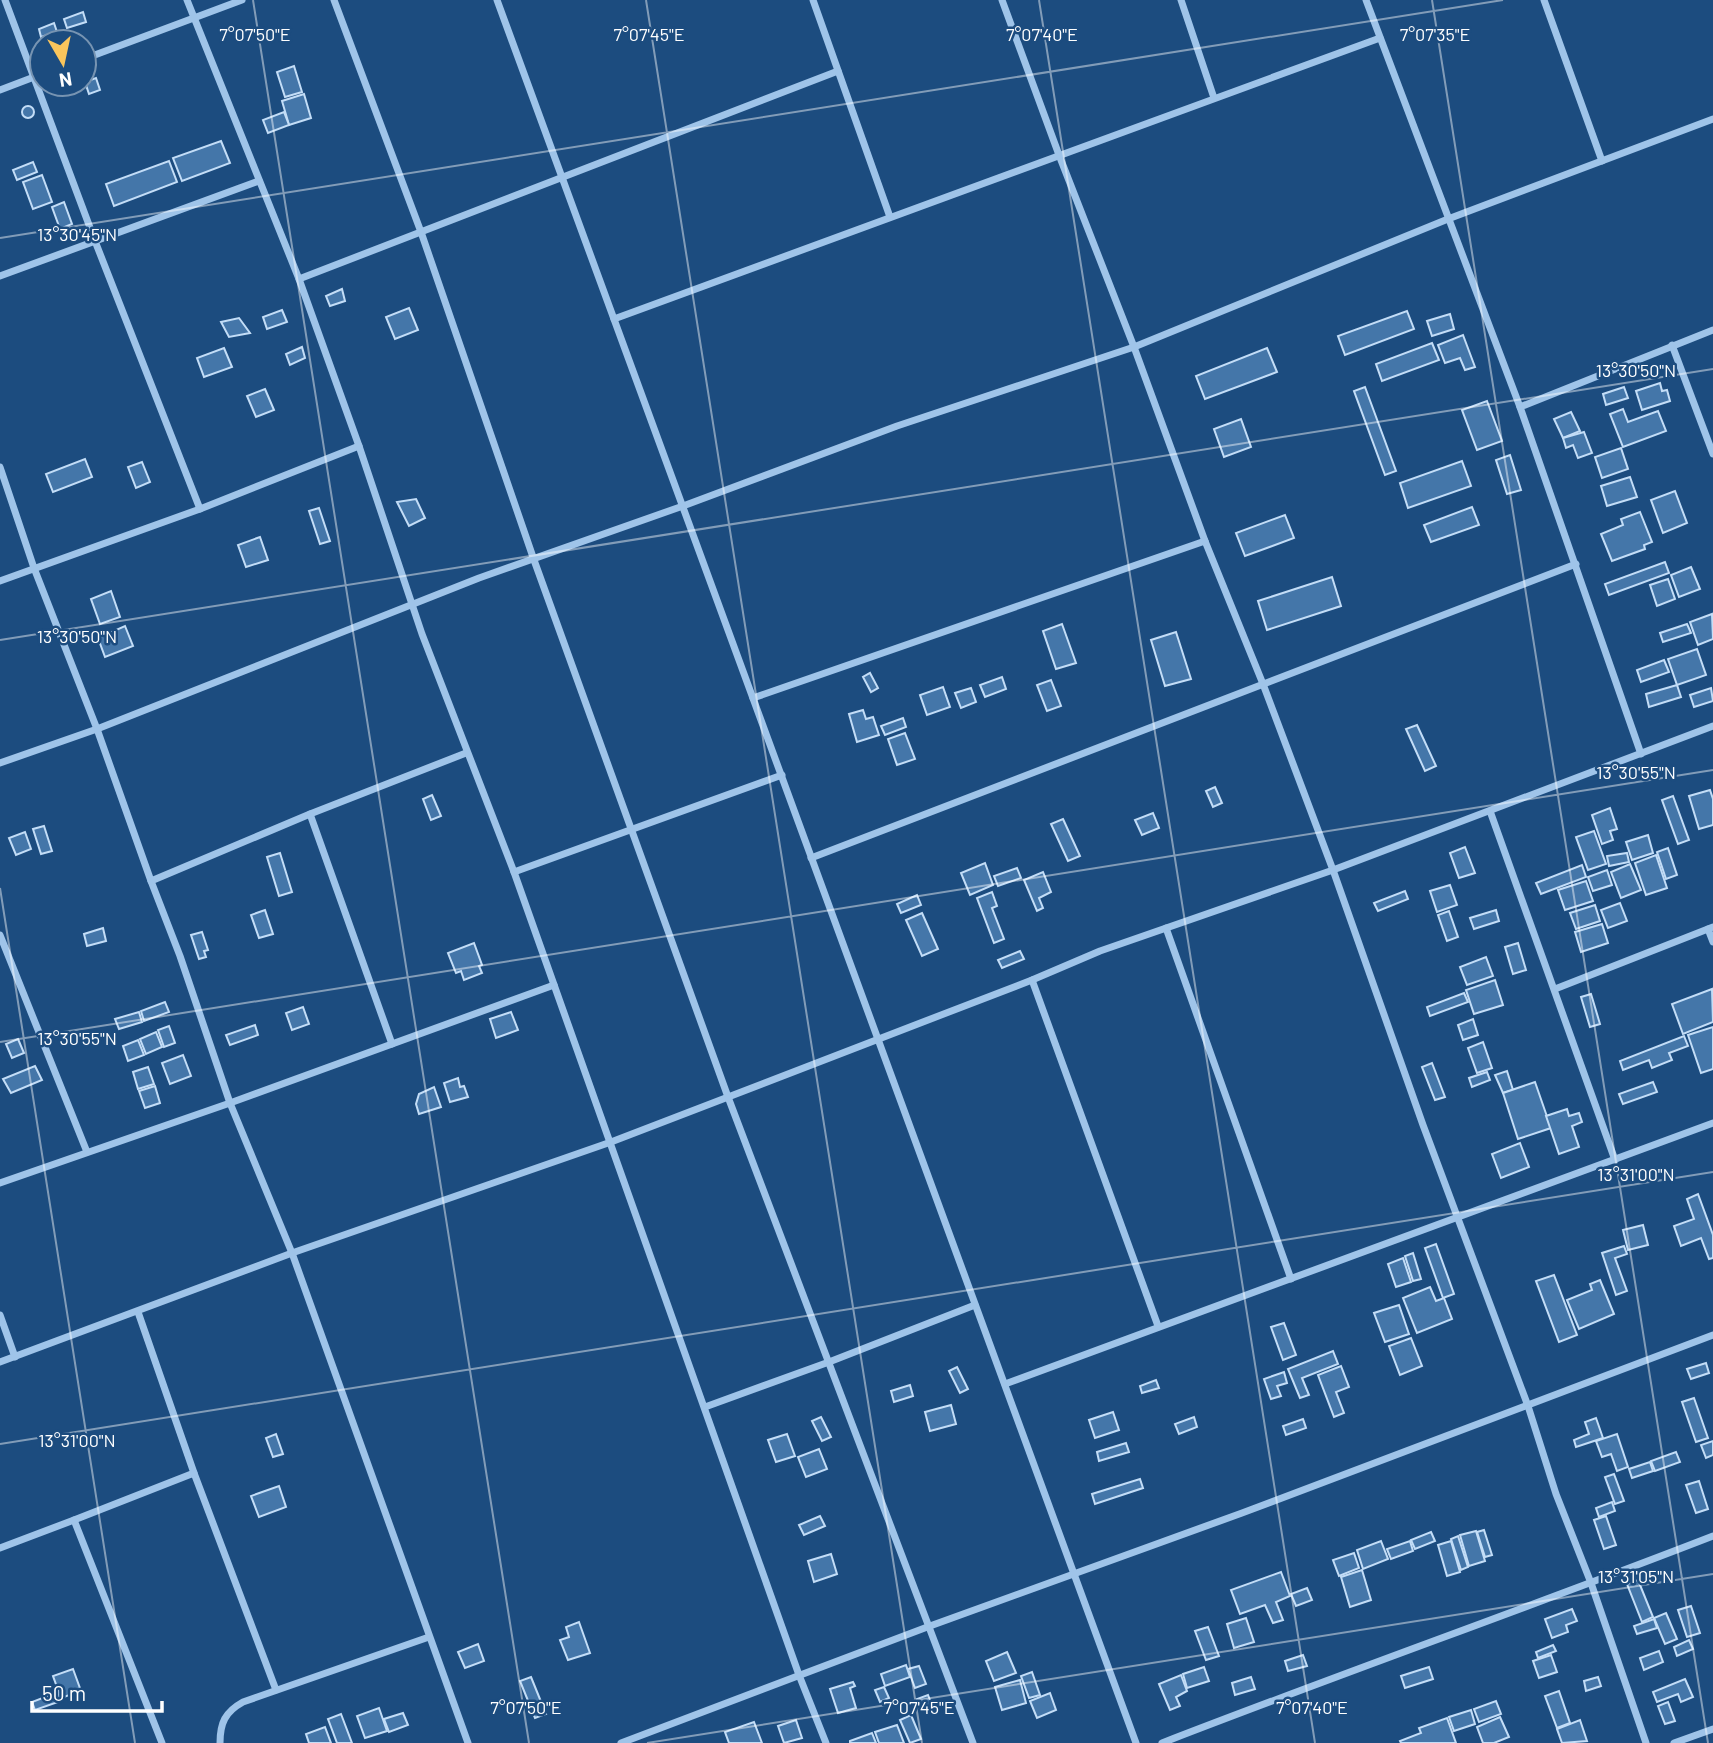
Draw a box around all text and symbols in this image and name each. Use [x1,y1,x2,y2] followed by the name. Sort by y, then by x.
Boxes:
[219,23,291,45] text: 7°07'50"E
[613,23,685,45] text: 7°07'45"E
[1006,23,1078,45] text: 7°07'40"E
[1400,23,1470,45] text: 7°07'35"E
[28,28,98,98] north arrow
[58,68,74,93] text: N
[37,223,117,245] text: 13°30'45"N
[1596,359,1676,381] text: 13°30'50"N
[37,625,117,647] text: 13°30'50"N
[1596,761,1676,783] text: 13°30'55"N
[37,1027,117,1049] text: 13°30'55"N
[1597,1163,1675,1185] text: 13°31'00"N
[38,1429,116,1451] text: 13°31'00"N
[1598,1565,1674,1587] text: 13°31'05"N
[32,1670,161,1714] scale bar
[42,1680,86,1705] text: 50 m
[490,1696,562,1718] text: 7°07'50"E
[883,1696,955,1718] text: 7°07'45"E
[1276,1696,1348,1718] text: 7°07'40"E

